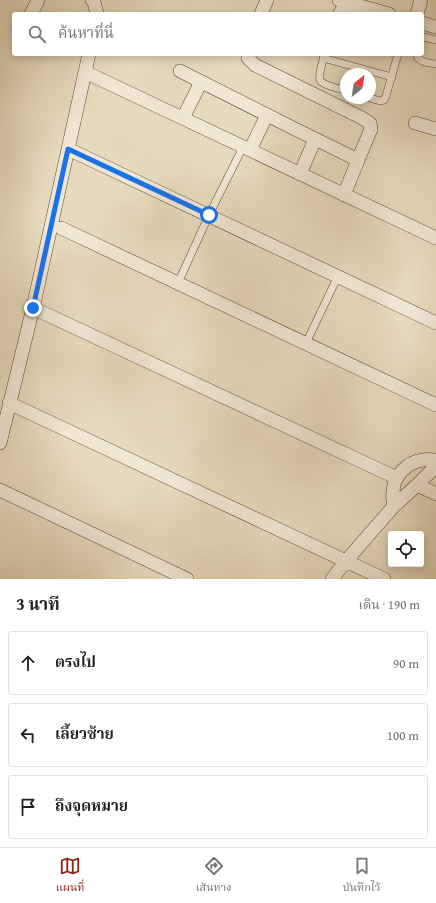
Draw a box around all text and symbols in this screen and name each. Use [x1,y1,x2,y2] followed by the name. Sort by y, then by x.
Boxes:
[12,12,424,56] search box
[58,22,114,43] text: ค้นหาที่นี่
[26,23,48,45] icon: search
[340,68,376,104] north arrow
[200,206,218,224] route start
[24,299,42,317] route end
[388,531,424,567] map controls
[388,531,424,567] button: locate
[16,591,60,616] text: 3 นาที
[359,595,420,614] text: เดิน · 190 m
[55,651,96,672] text: ตรงไป
[17,652,39,674] icon: ahead
[393,654,419,673] text: 90 m
[55,723,114,744] text: เลี้ยวซ้าย
[17,724,39,746] icon: left
[387,726,419,745] text: 100 m
[55,795,128,816] text: ถึงจุดหมาย
[17,796,39,818] icon: arrive
[56,855,84,897] tab: แผนที่
[196,855,232,897] tab: เส้นทาง
[343,855,380,897] tab: บันทึกไว้

